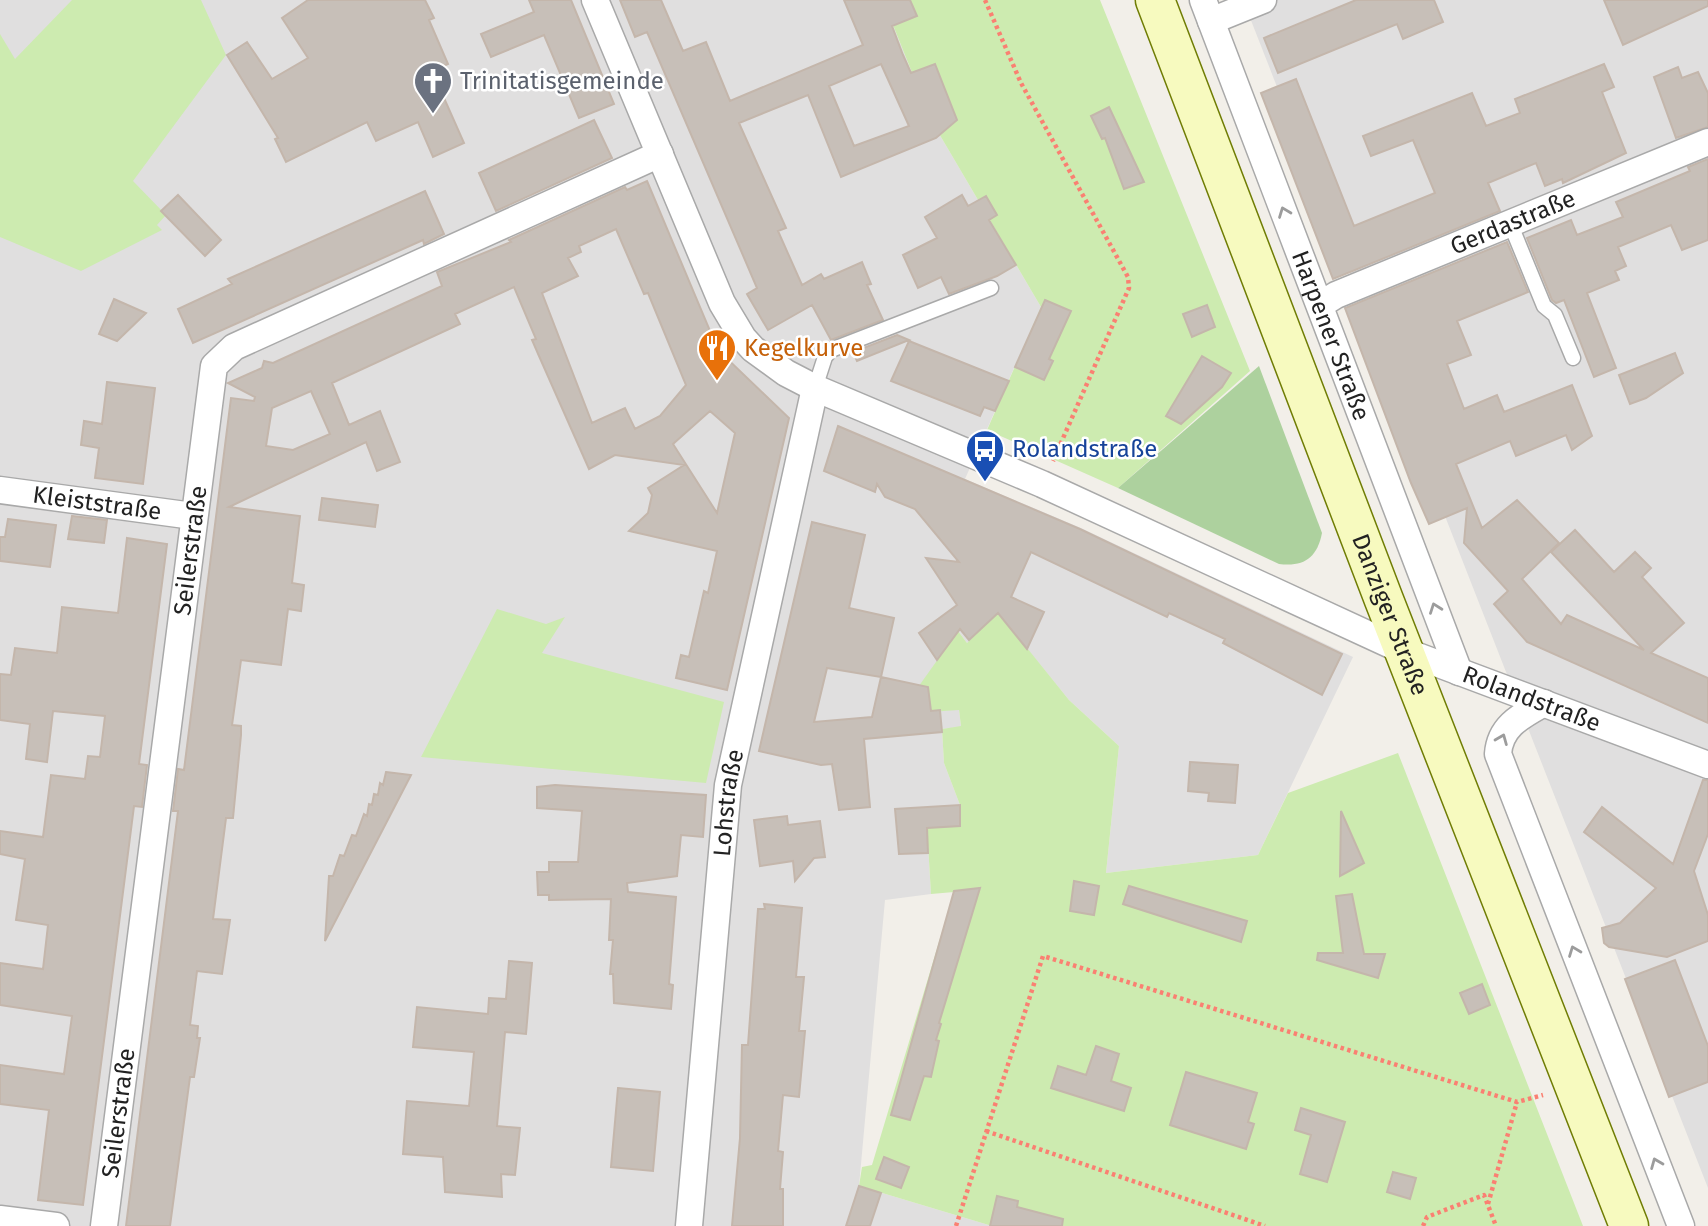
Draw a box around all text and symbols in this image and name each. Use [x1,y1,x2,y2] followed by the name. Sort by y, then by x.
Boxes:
[412,60,454,115] church icon: Trinitatisgemeinde
[460,67,664,95] place label: Trinitatisgemeinde
[1446,184,1579,260] street label: Gerdastraße
[1279,207,1293,219] one-way arrow
[1286,247,1376,424] street label: Harpener Straße
[696,327,738,382] restaurant icon: Kegelkurve
[744,334,863,362] place label: Kegelkurve
[964,428,1006,483] bus stop icon: Rolandstraße
[1012,435,1157,463] place label: Rolandstraße
[31,481,163,526] street label: Kleiststraße
[168,484,213,617] street label: Seilerstraße
[1346,530,1434,699] street label: Danziger Straße
[1429,602,1443,615] one-way arrow
[1459,660,1604,737] street label: Rolandstraße
[1494,733,1508,745] one-way arrow
[708,746,749,858] street label: Lohstraße
[1568,945,1582,957] one-way arrow
[96,1046,141,1179] street label: Seilerstraße
[1651,1157,1665,1169] one-way arrow

